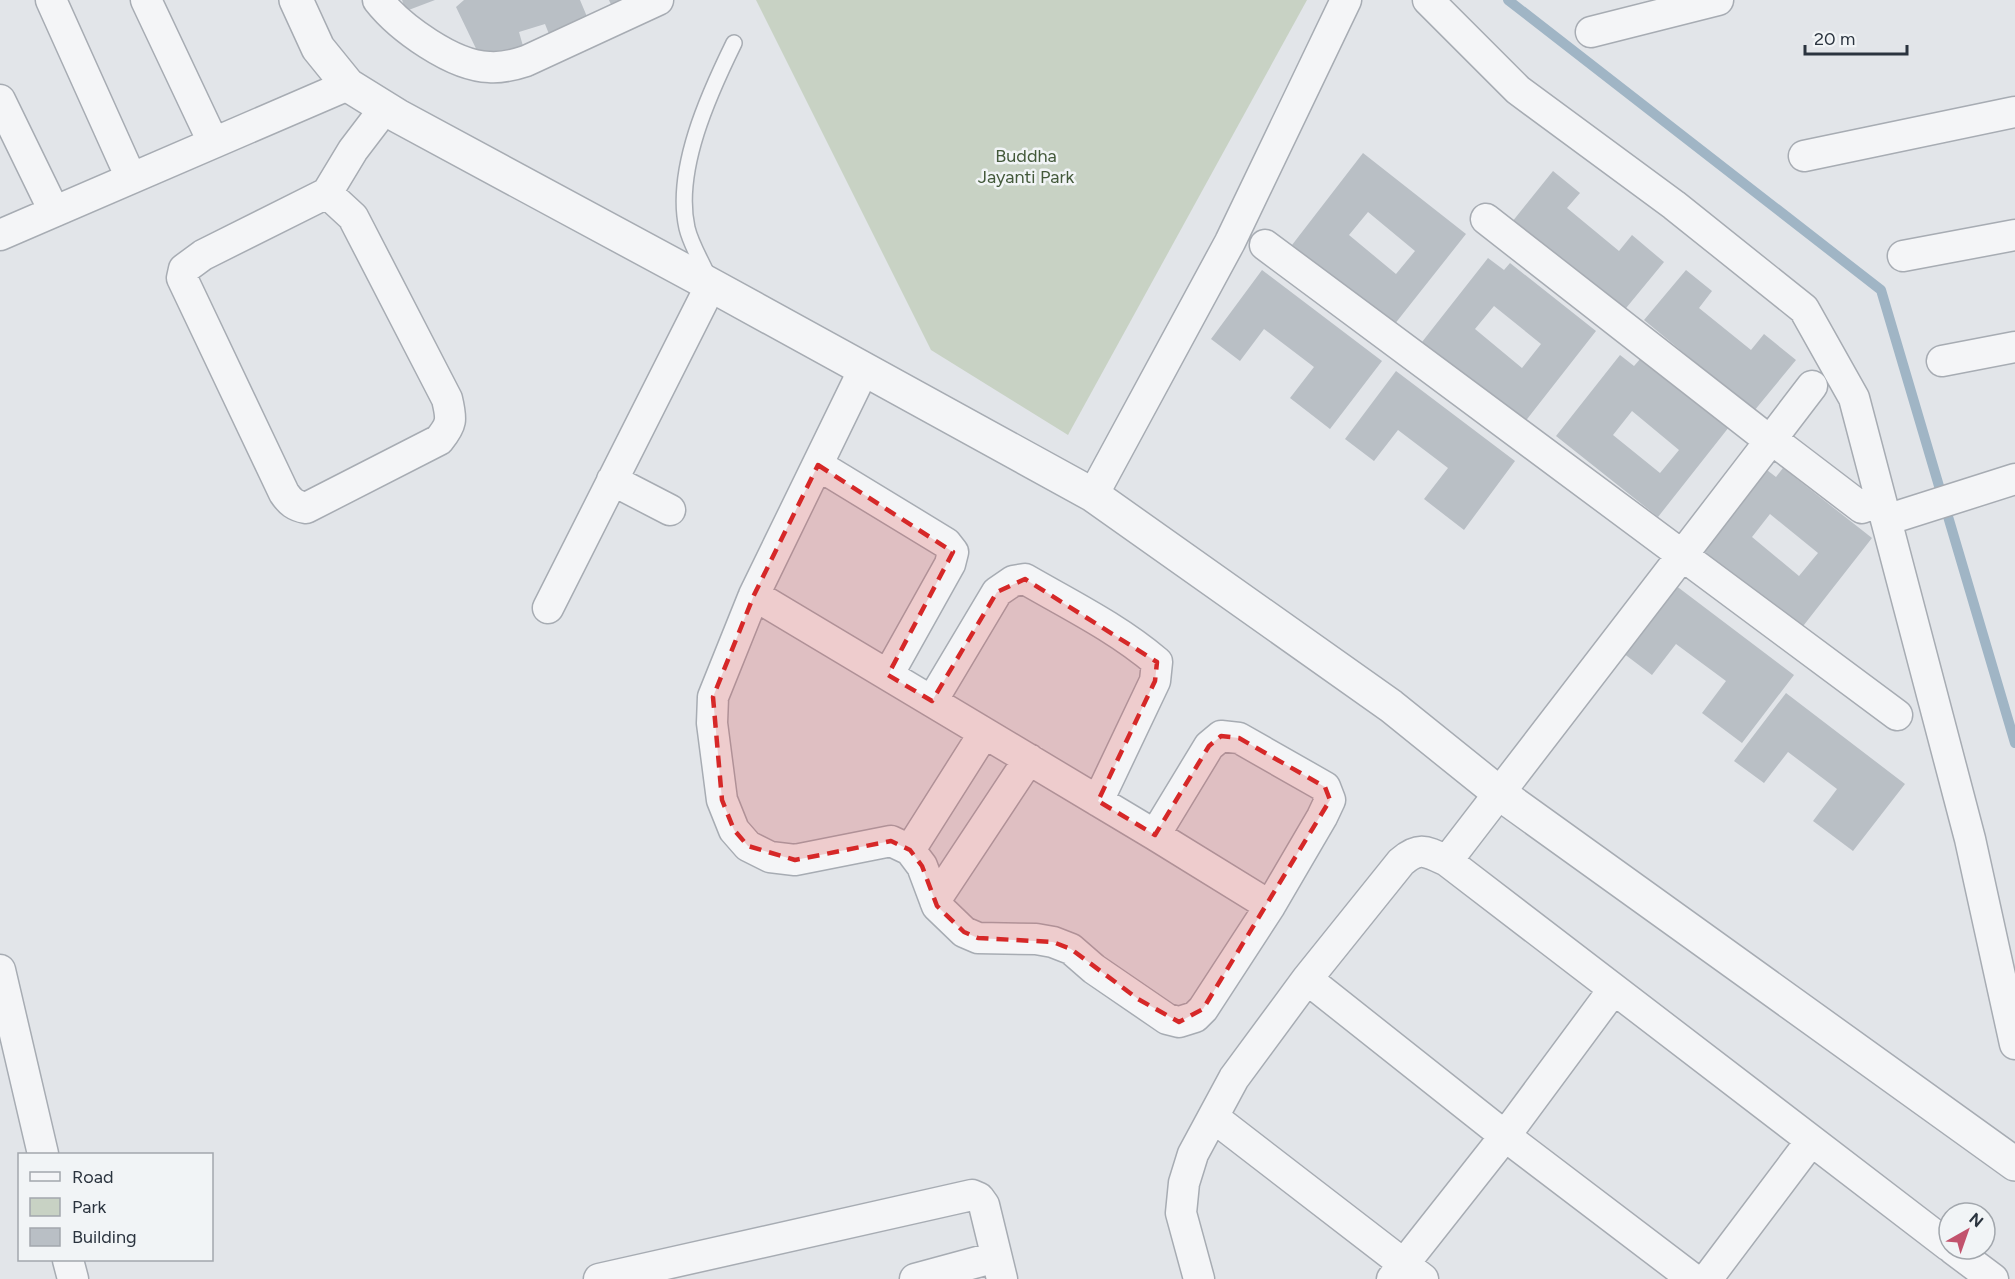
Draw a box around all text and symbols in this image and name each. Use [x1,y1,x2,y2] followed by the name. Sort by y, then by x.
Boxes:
[1805,18,1907,56] scale bar
[1814,28,1855,50] text: 20 m
[978,145,1074,188] park label: Buddha Jayanti Park
[18,1153,213,1261] legend
[72,1166,113,1188] text: Road
[72,1196,107,1218] text: Park
[1937,1201,1997,1261] north arrow
[1965,1209,1987,1231] text: N
[72,1226,137,1248] text: Building

